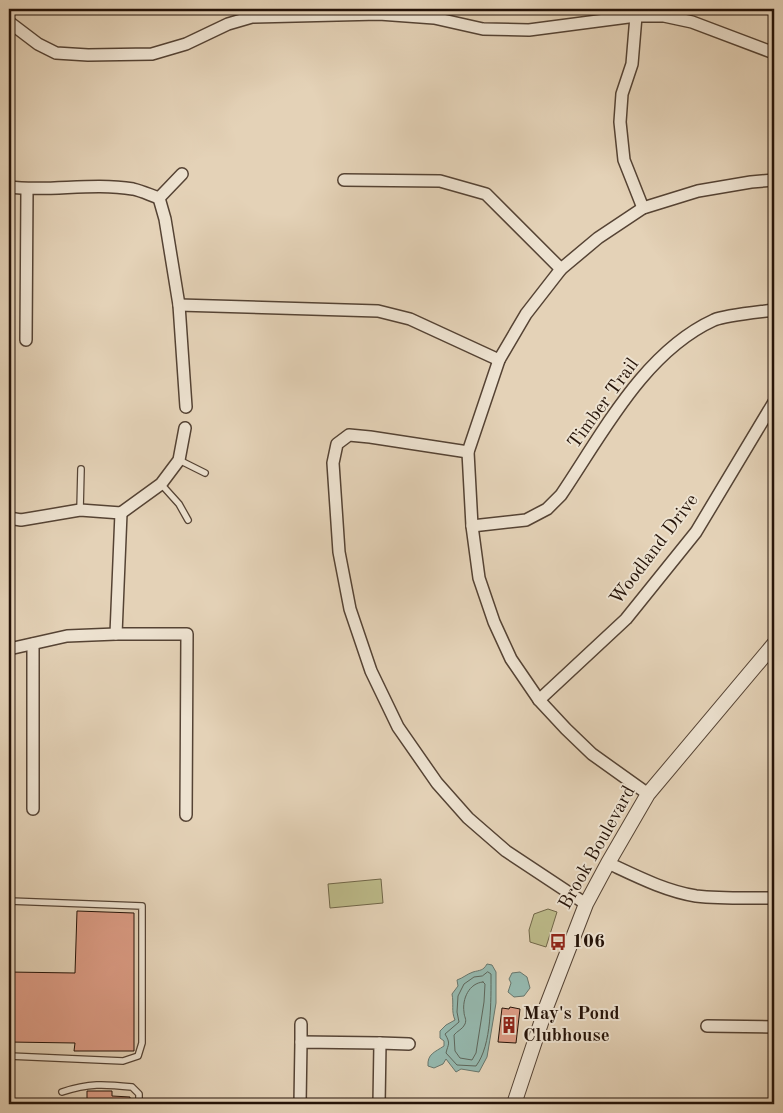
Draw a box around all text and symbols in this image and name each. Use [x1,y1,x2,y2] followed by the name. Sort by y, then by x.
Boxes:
[565,355,643,453] street label: Timber Trail
[607,491,703,609] street label: Woodland Drive
[556,783,640,913] street label: Brook Boulevard
[548,932,568,952] bus stop icon: 106
[572,933,605,952] place label: 106
[523,1005,620,1046] place label: May's Pond Clubhouse
[499,1015,519,1035] building icon: May's Pond Clubhouse

